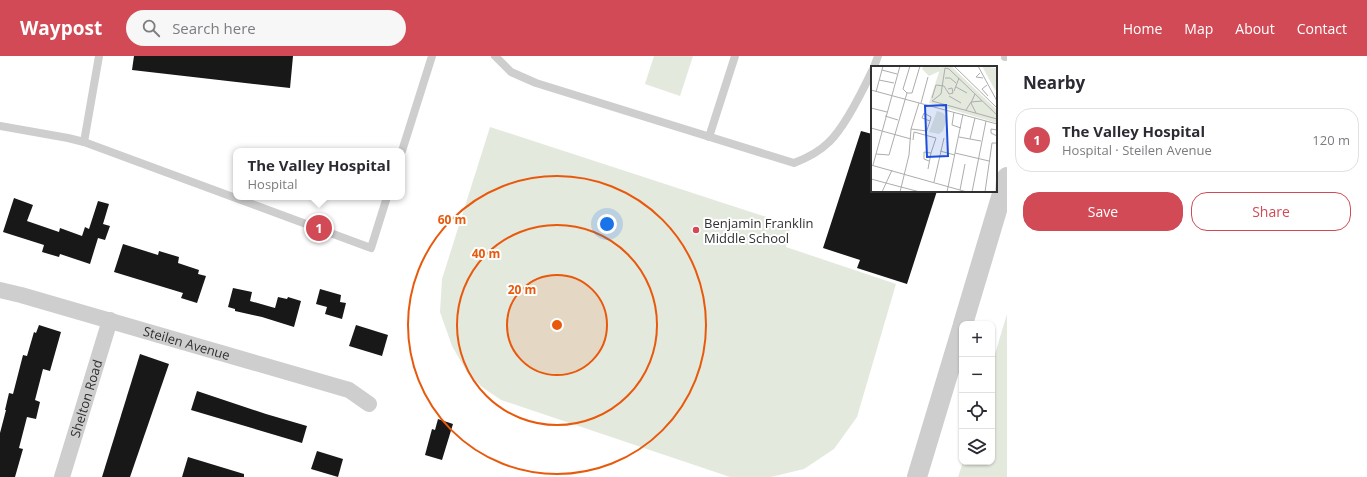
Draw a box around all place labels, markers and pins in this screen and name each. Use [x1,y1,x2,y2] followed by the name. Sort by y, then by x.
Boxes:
[306,213,332,243] pin: 1
[704,214,813,247] place label: Benjamin Franklin Middle School
[691,225,701,235] marker: Benjamin Franklin Middle School
[550,318,564,332] centre of rings

